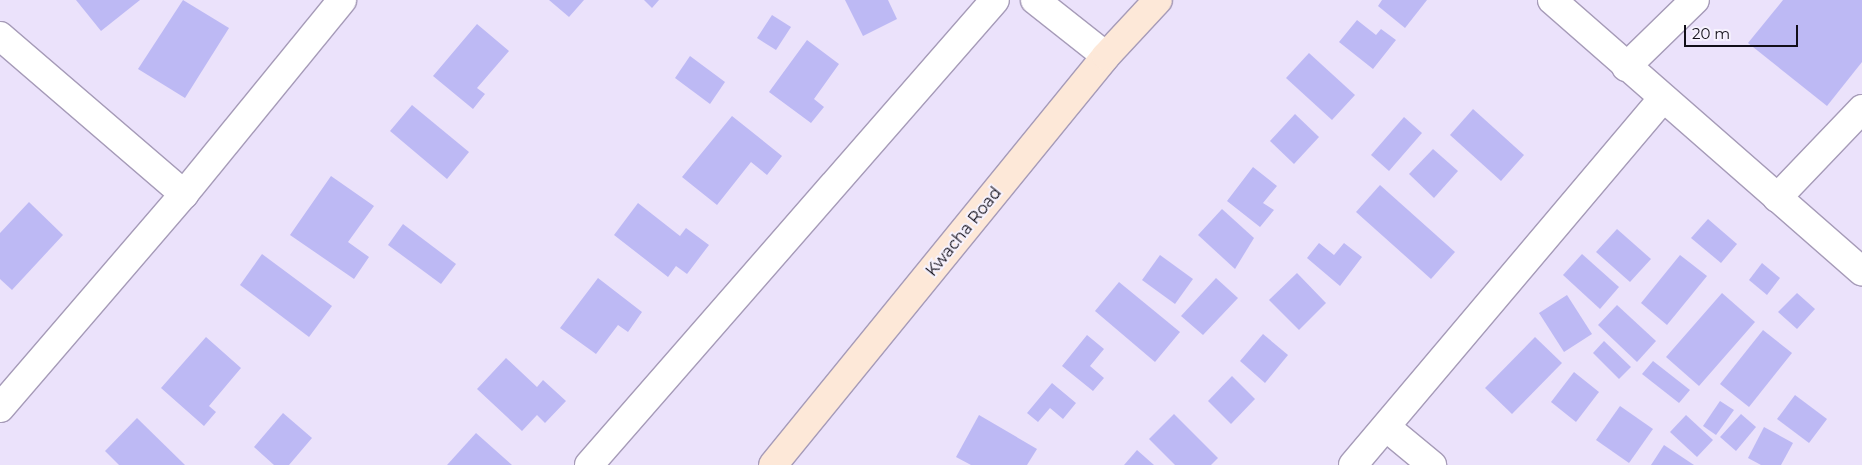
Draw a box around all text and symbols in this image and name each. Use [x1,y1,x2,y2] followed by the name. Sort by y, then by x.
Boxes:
[1687,15,1801,47] scale bar
[1692,24,1730,43] text: 20 m
[922,184,1006,280] street label: Kwacha Road

